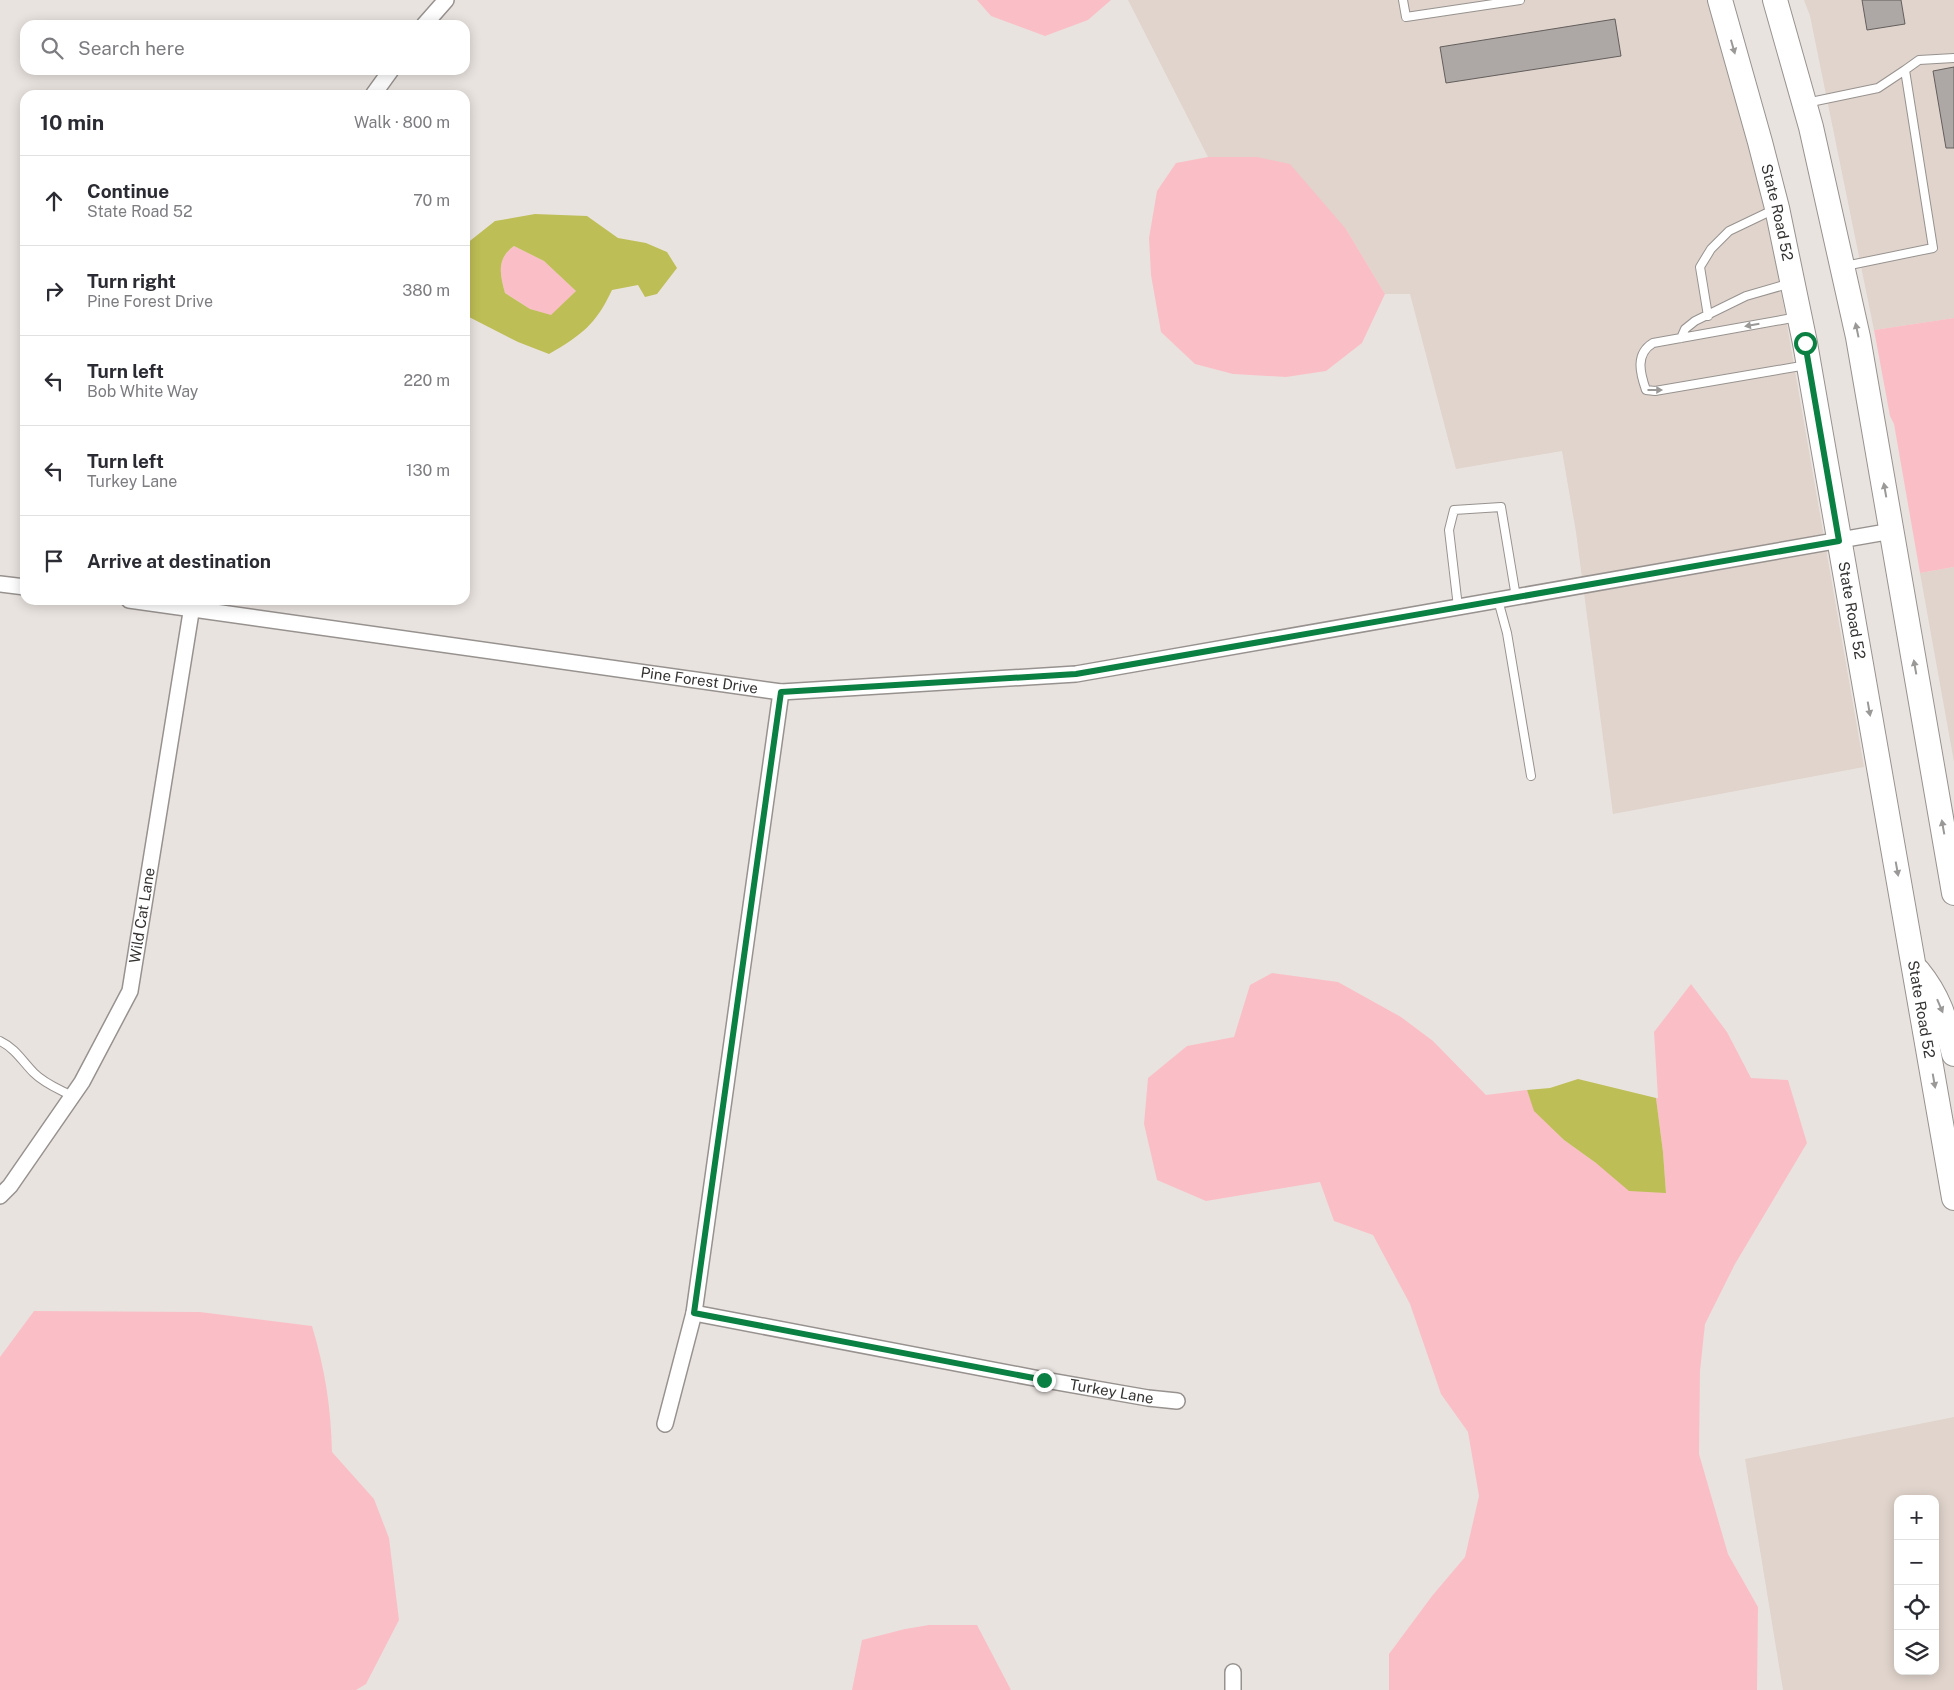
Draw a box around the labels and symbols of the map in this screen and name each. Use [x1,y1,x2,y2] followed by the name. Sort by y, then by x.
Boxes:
[1730,39,1738,54] one-way arrow
[1758,162,1797,262] street label: State Road 52
[1743,321,1759,329] one-way arrow
[1852,321,1860,337] one-way arrow
[1794,332,1817,355] route start
[1647,386,1663,394] one-way arrow
[1880,481,1888,497] one-way arrow
[1835,560,1869,661] street label: State Road 52
[1911,659,1919,675] one-way arrow
[640,663,759,697] street label: Pine Forest Drive
[1865,702,1873,718] one-way arrow
[1938,819,1946,835] one-way arrow
[1893,862,1901,878] one-way arrow
[126,866,158,964] street label: Wild Cat Lane
[1905,959,1939,1060] street label: State Road 52
[1936,999,1944,1013] one-way arrow
[1930,1074,1938,1090] one-way arrow
[1033,1369,1056,1392] route end
[1069,1375,1154,1407] street label: Turkey Lane

